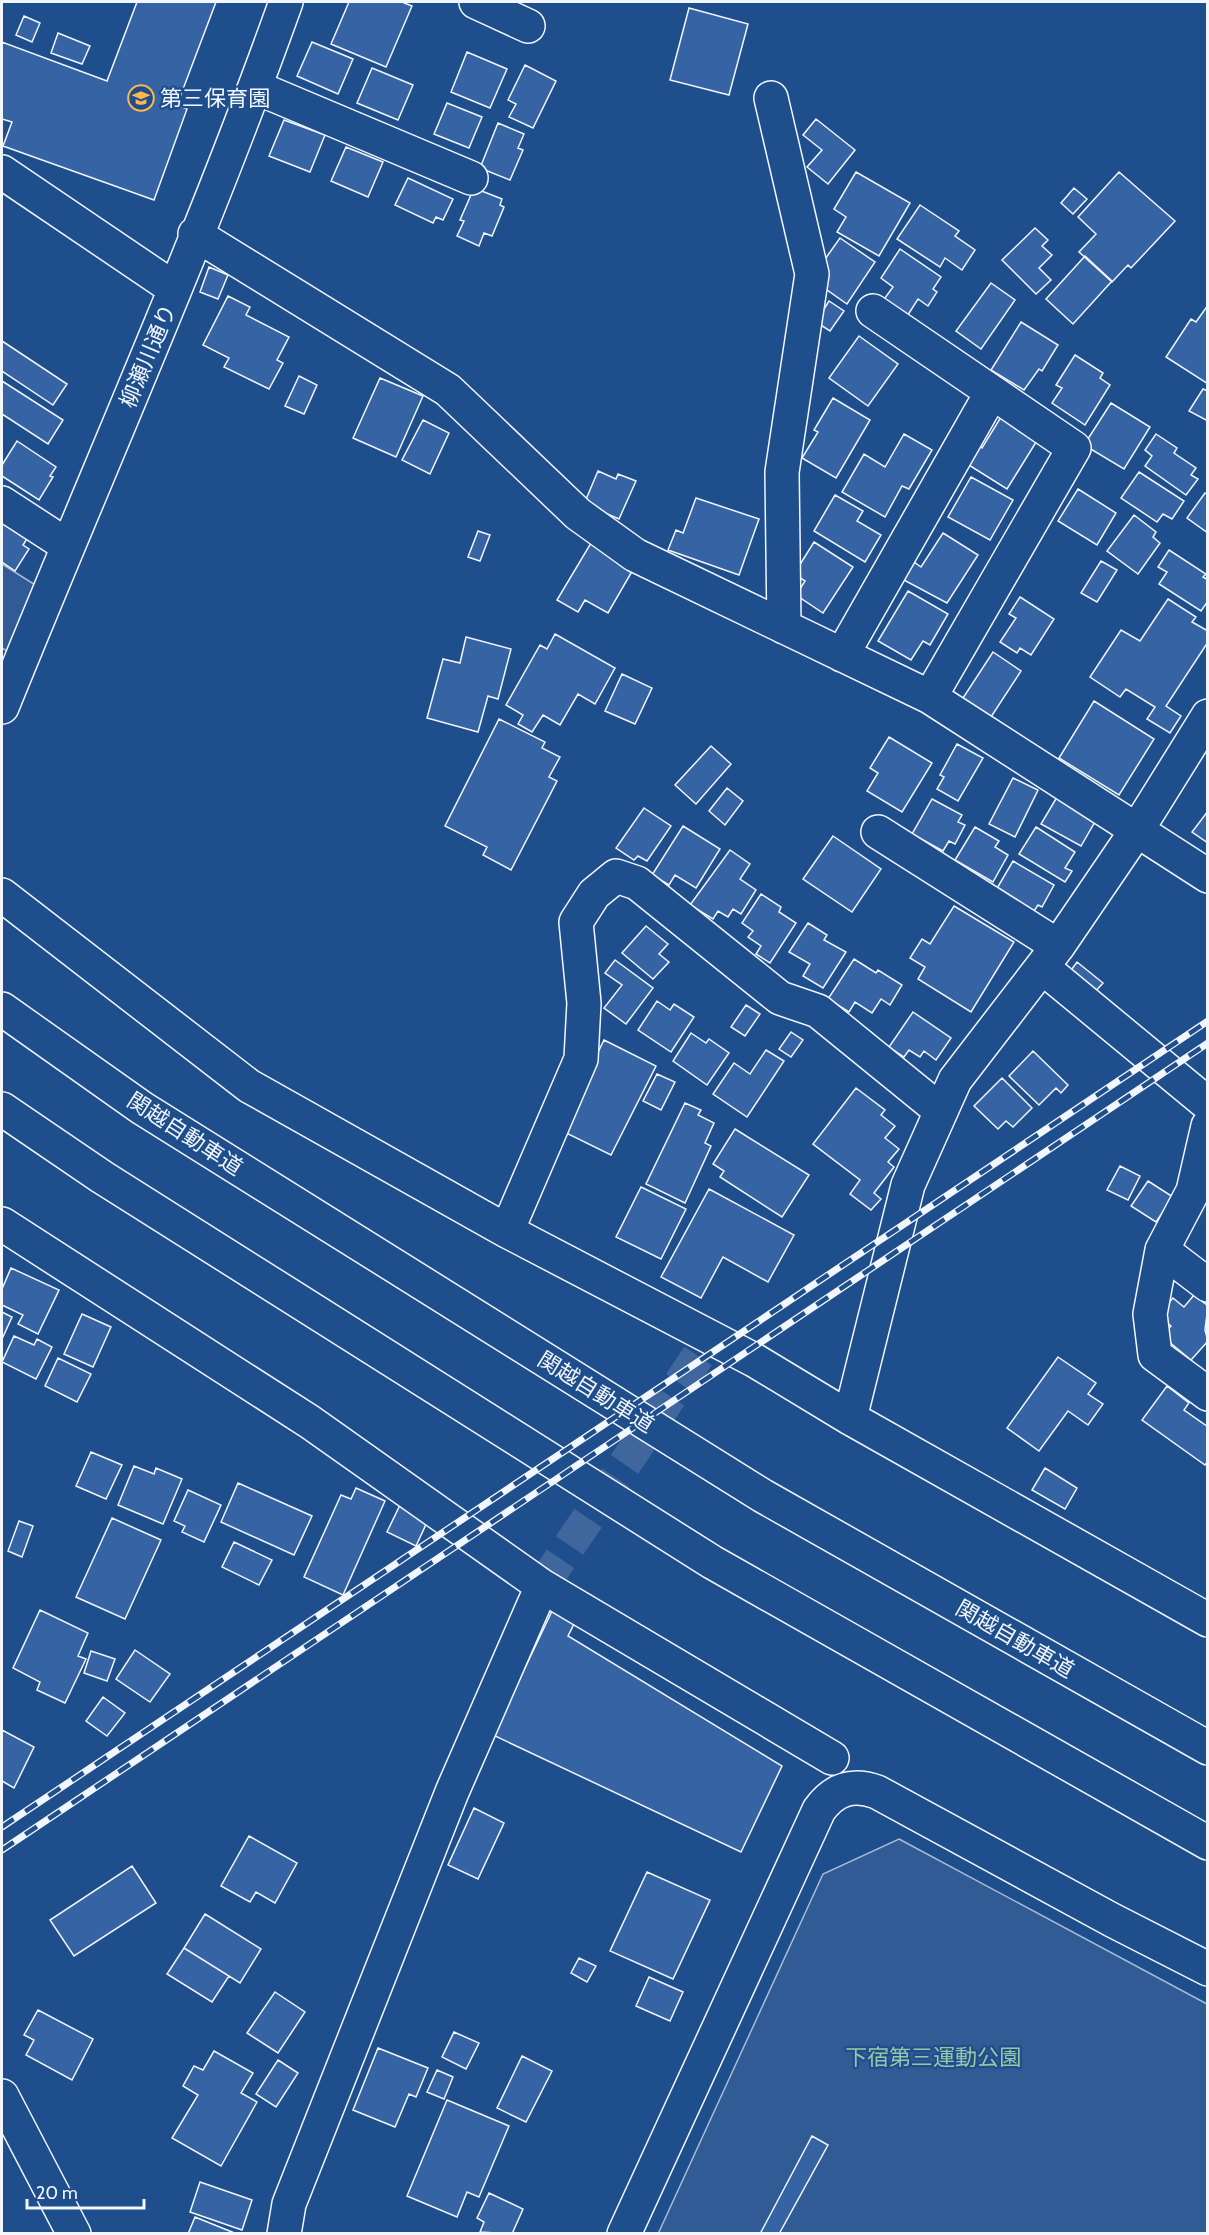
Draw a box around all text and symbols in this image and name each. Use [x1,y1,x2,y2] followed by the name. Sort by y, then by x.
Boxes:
[126,83,156,113] school or university icon: 第三保育園
[160,85,270,112] place label: 第三保育園
[114,300,182,412] street label: 柳瀬川通り
[122,1087,248,1181] street label: 関越自動車道
[533,1346,659,1438] street label: 関越自動車道
[951,1594,1079,1684] street label: 関越自動車道
[845,2044,1021,2071] park label: 下宿第三運動公園
[27,2172,144,2210] scale bar
[36,2182,78,2204] text: 20 m

